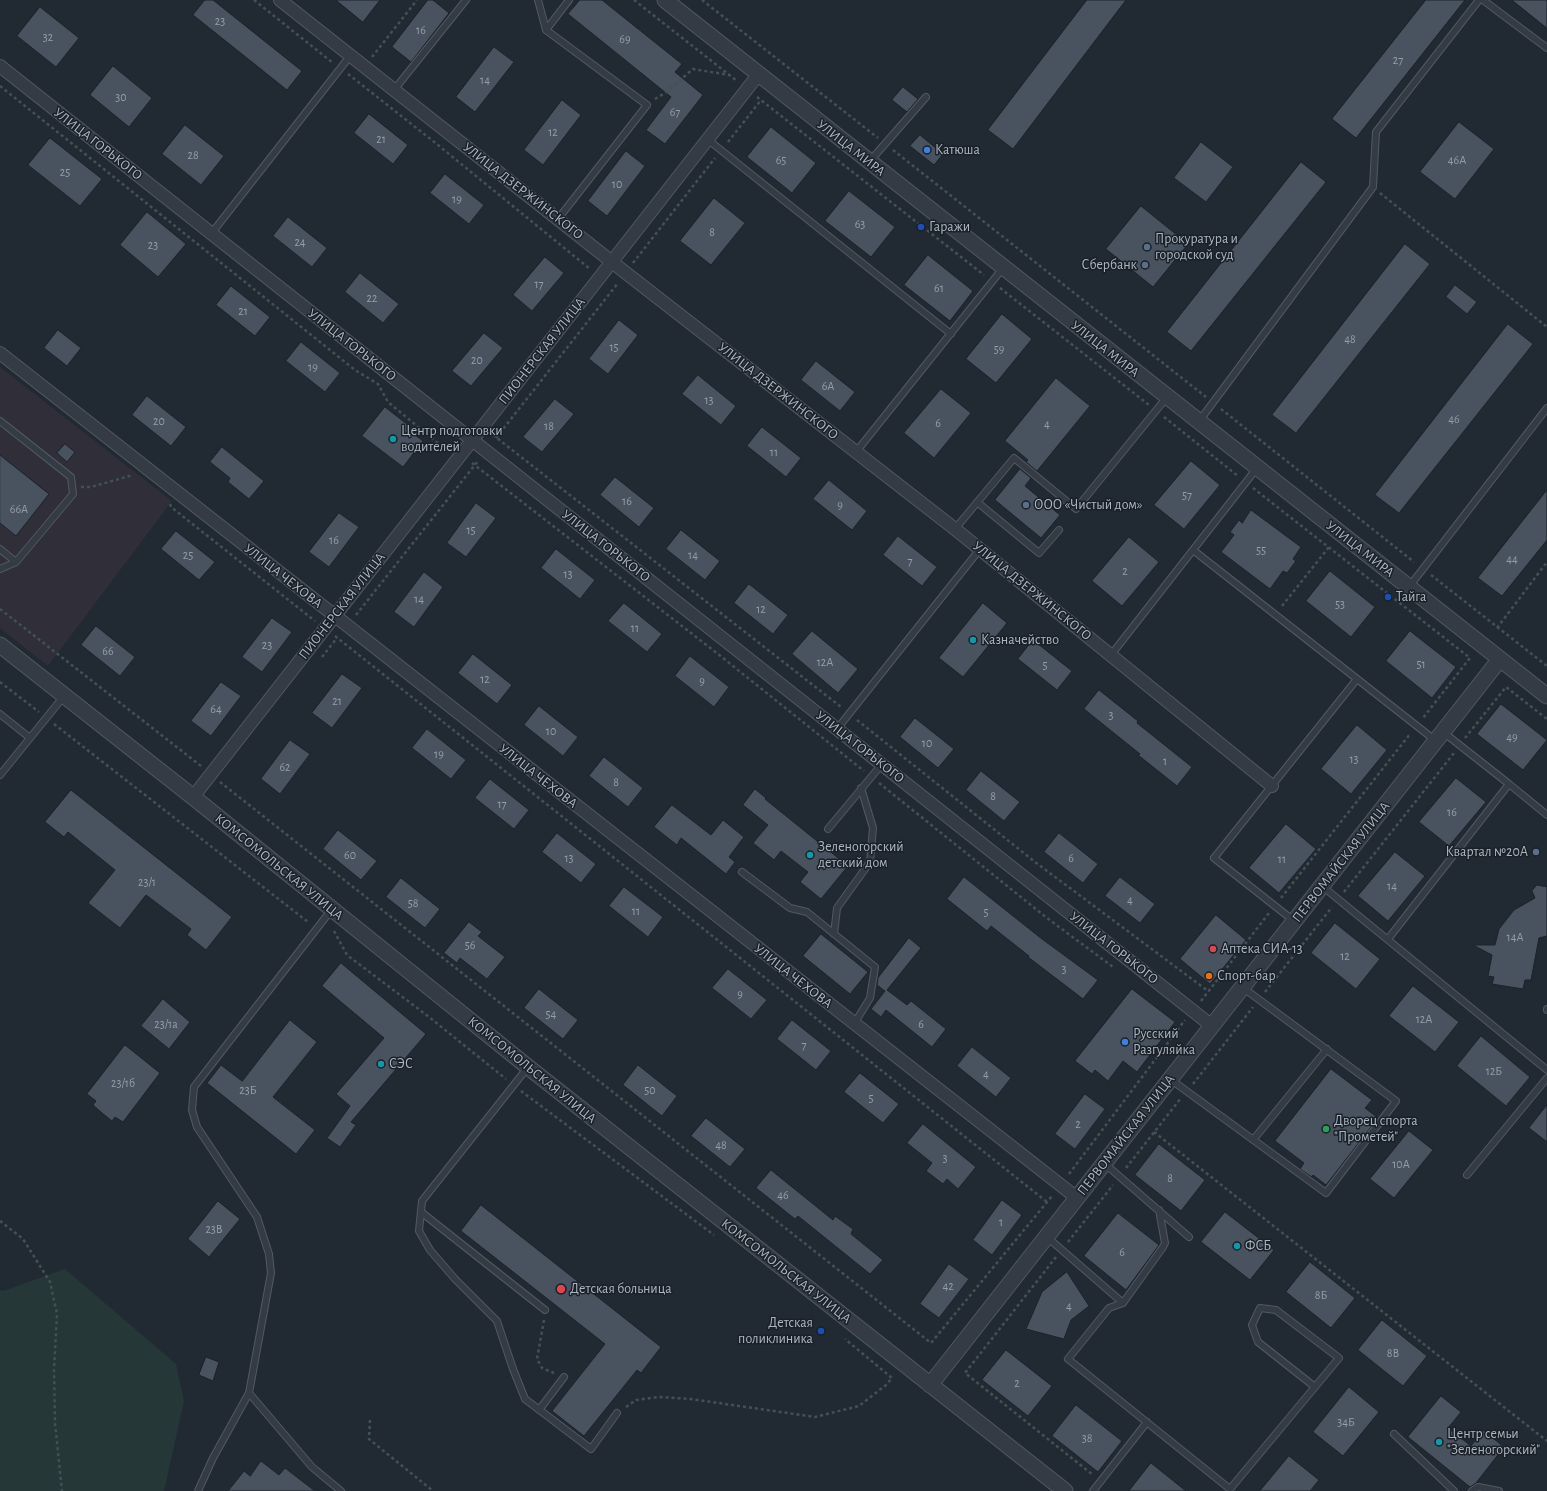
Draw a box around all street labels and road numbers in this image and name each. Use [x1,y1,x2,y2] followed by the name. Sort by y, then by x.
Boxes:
[50,104,146,184] street label: УЛИЦА ГОРЬКОГО
[813,116,889,180] street label: УЛИЦА МИРА
[459,139,587,243] street label: УЛИЦА ДЗЕРЖИНСКОГО
[495,294,589,408] street label: ПИОНЕРСКАЯ УЛИЦА
[304,305,400,385] street label: УЛИЦА ГОРЬКОГО
[1067,317,1143,381] street label: УЛИЦА МИРА
[714,339,842,443] street label: УЛИЦА ДЗЕРЖИНСКОГО
[558,506,654,586] street label: УЛИЦА ГОРЬКОГО
[1322,517,1398,581] street label: УЛИЦА МИРА
[969,538,1095,644] street label: УЛИЦА ДЗЕРЖИНСКОГО
[240,540,326,612] street label: УЛИЦА ЧЕХОВА
[295,549,389,663] street label: ПИОНЕРСКАЯ УЛИЦА
[812,707,908,787] street label: УЛИЦА ГОРЬКОГО
[495,740,581,812] street label: УЛИЦА ЧЕХОВА
[1289,798,1393,926] street label: ПЕРВОМАЙСКАЯ УЛИЦА
[211,810,347,924] street label: КОМСОМОЛЬСКАЯ УЛИЦА
[1066,908,1162,988] street label: УЛИЦА ГОРЬКОГО
[750,940,836,1012] street label: УЛИЦА ЧЕХОВА
[464,1013,600,1127] street label: КОМСОМОЛЬСКАЯ УЛИЦА
[1074,1071,1178,1199] street label: ПЕРВОМАЙСКАЯ УЛИЦА
[718,1215,854,1327] street label: КОМСОМОЛЬСКАЯ УЛИЦА

